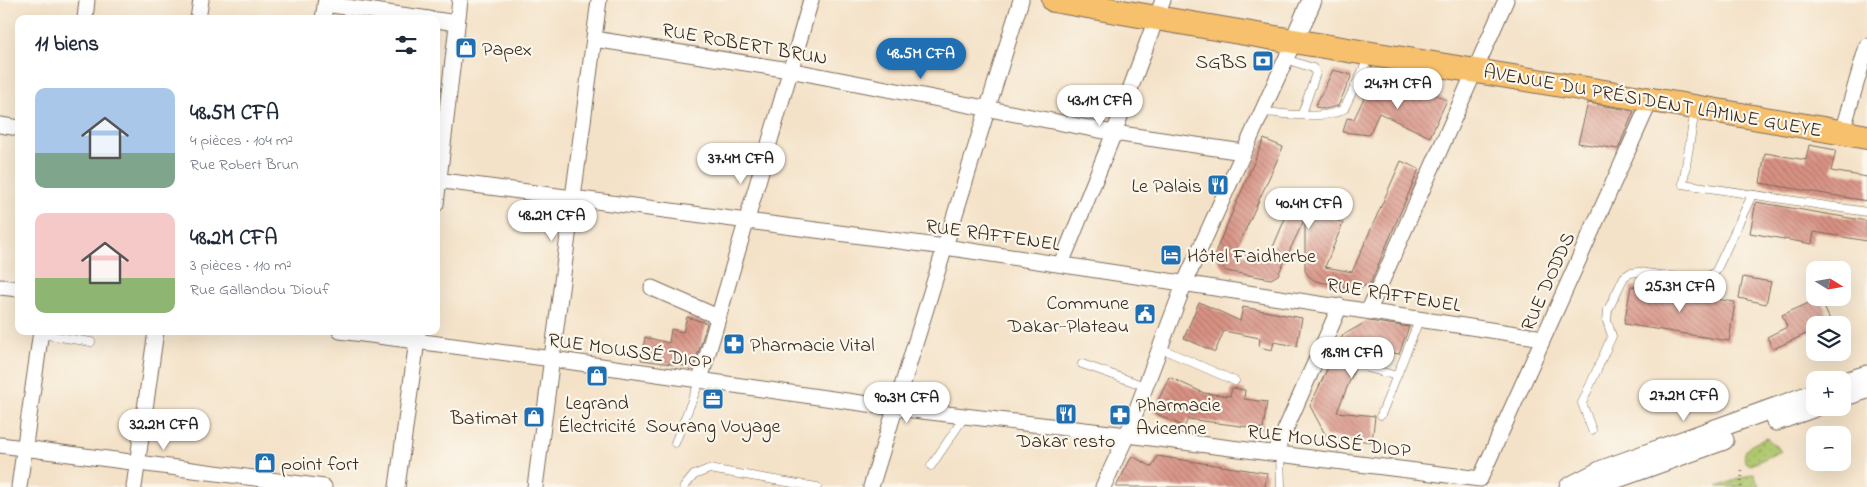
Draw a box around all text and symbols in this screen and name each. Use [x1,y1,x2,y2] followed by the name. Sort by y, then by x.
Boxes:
[660,17,830,74] street label: RUE ROBERT BRUN
[35,30,99,60] text: 11 biens
[392,31,420,59] icon: filters
[454,36,478,60] shop icon: Papex
[482,36,532,65] place label: Papex
[864,38,978,80] pin: 48.5M CFA
[887,42,955,66] text: 48.5M CFA
[1195,49,1247,78] place label: SGBS
[1251,49,1275,73] bank icon: SGBS
[1481,58,1824,147] street label: AVENUE DU PRÉSIDENT LAMINE GUEYE
[1341,68,1455,110] pin: 24.7M CFA
[1364,72,1432,96] text: 24.7M CFA
[1043,84,1157,127] pin: 43.1M CFA
[1068,89,1132,113] text: 43.1M CFA
[190,99,279,129] text: 48.5M CFA
[75,108,135,168] icon: home
[190,129,293,153] text: 4 pièces · 104 m²
[684,142,798,185] pin: 37.4M CFA
[708,147,774,171] text: 37.4M CFA
[190,153,298,177] text: Rue Robert Brun
[1132,173,1202,202] place label: Le Palais
[1206,173,1230,197] restaurant icon: Le Palais
[1252,188,1366,230] pin: 40.4M CFA
[1276,192,1342,216] text: 40.4M CFA
[495,200,609,242] pin: 48.2M CFA
[519,204,585,228] text: 48.2M CFA
[924,213,1062,260] street label: RUE RAFFENEL
[190,224,277,254] text: 48.2M CFA
[1515,228,1584,336] street label: RUE DODDS
[75,233,135,293] icon: home
[1159,243,1183,267] hotel icon: Hôtel Faidherbe
[1187,243,1316,272] place label: Hôtel Faidherbe
[190,254,291,278] text: 3 pièces · 110 m²
[1806,261,1851,306] north arrow
[1806,261,1851,471] map controls
[1623,270,1737,313] pin: 25.3M CFA
[1325,272,1463,321] street label: RUE RAFFENEL
[1645,275,1715,299] text: 25.3M CFA
[190,278,330,302] text: Rue Gallandou Diouf
[1007,290,1129,342] place label: Commune Dakar-Plateau
[1133,302,1157,326] public building icon: Commune Dakar-Plateau
[1806,316,1851,361] button: layers
[546,327,714,378] street label: RUE MOUSSÉ DIOP
[722,332,746,356] pharmacy icon: Pharmacie Vital
[750,332,875,361] place label: Pharmacie Vital
[1295,336,1409,379] pin: 18.9M CFA
[1321,341,1383,365] text: 18.9M CFA
[585,364,609,388] shop icon: Legrand Électricité
[1806,371,1851,416] button: +
[1627,380,1741,422] pin: 27.2M CFA
[850,382,964,424] pin: 90.3M CFA
[1650,384,1718,408] text: 27.2M CFA
[875,386,939,410] text: 90.3M CFA
[701,387,725,411] office icon: Sourang Voyage
[558,390,636,442] place label: Legrand Électricité
[1136,392,1221,444] place label: Pharmacie Avicenne
[1054,402,1078,426] restaurant icon: Dakar resto
[1108,403,1132,427] pharmacy icon: Pharmacie Avicenne
[449,405,518,434] place label: Batimat
[522,405,546,429] shop icon: Batimat
[107,408,221,451] pin: 32.2M CFA
[130,413,198,437] text: 32.2M CFA
[645,413,781,443] place label: Sourang Voyage
[1245,418,1413,467] street label: RUE MOUSSÉ DIOP
[1806,426,1851,471] button: −
[1016,428,1115,457] place label: Dakar resto
[253,451,277,475] shop icon: point fort
[281,451,359,480] place label: point fort

